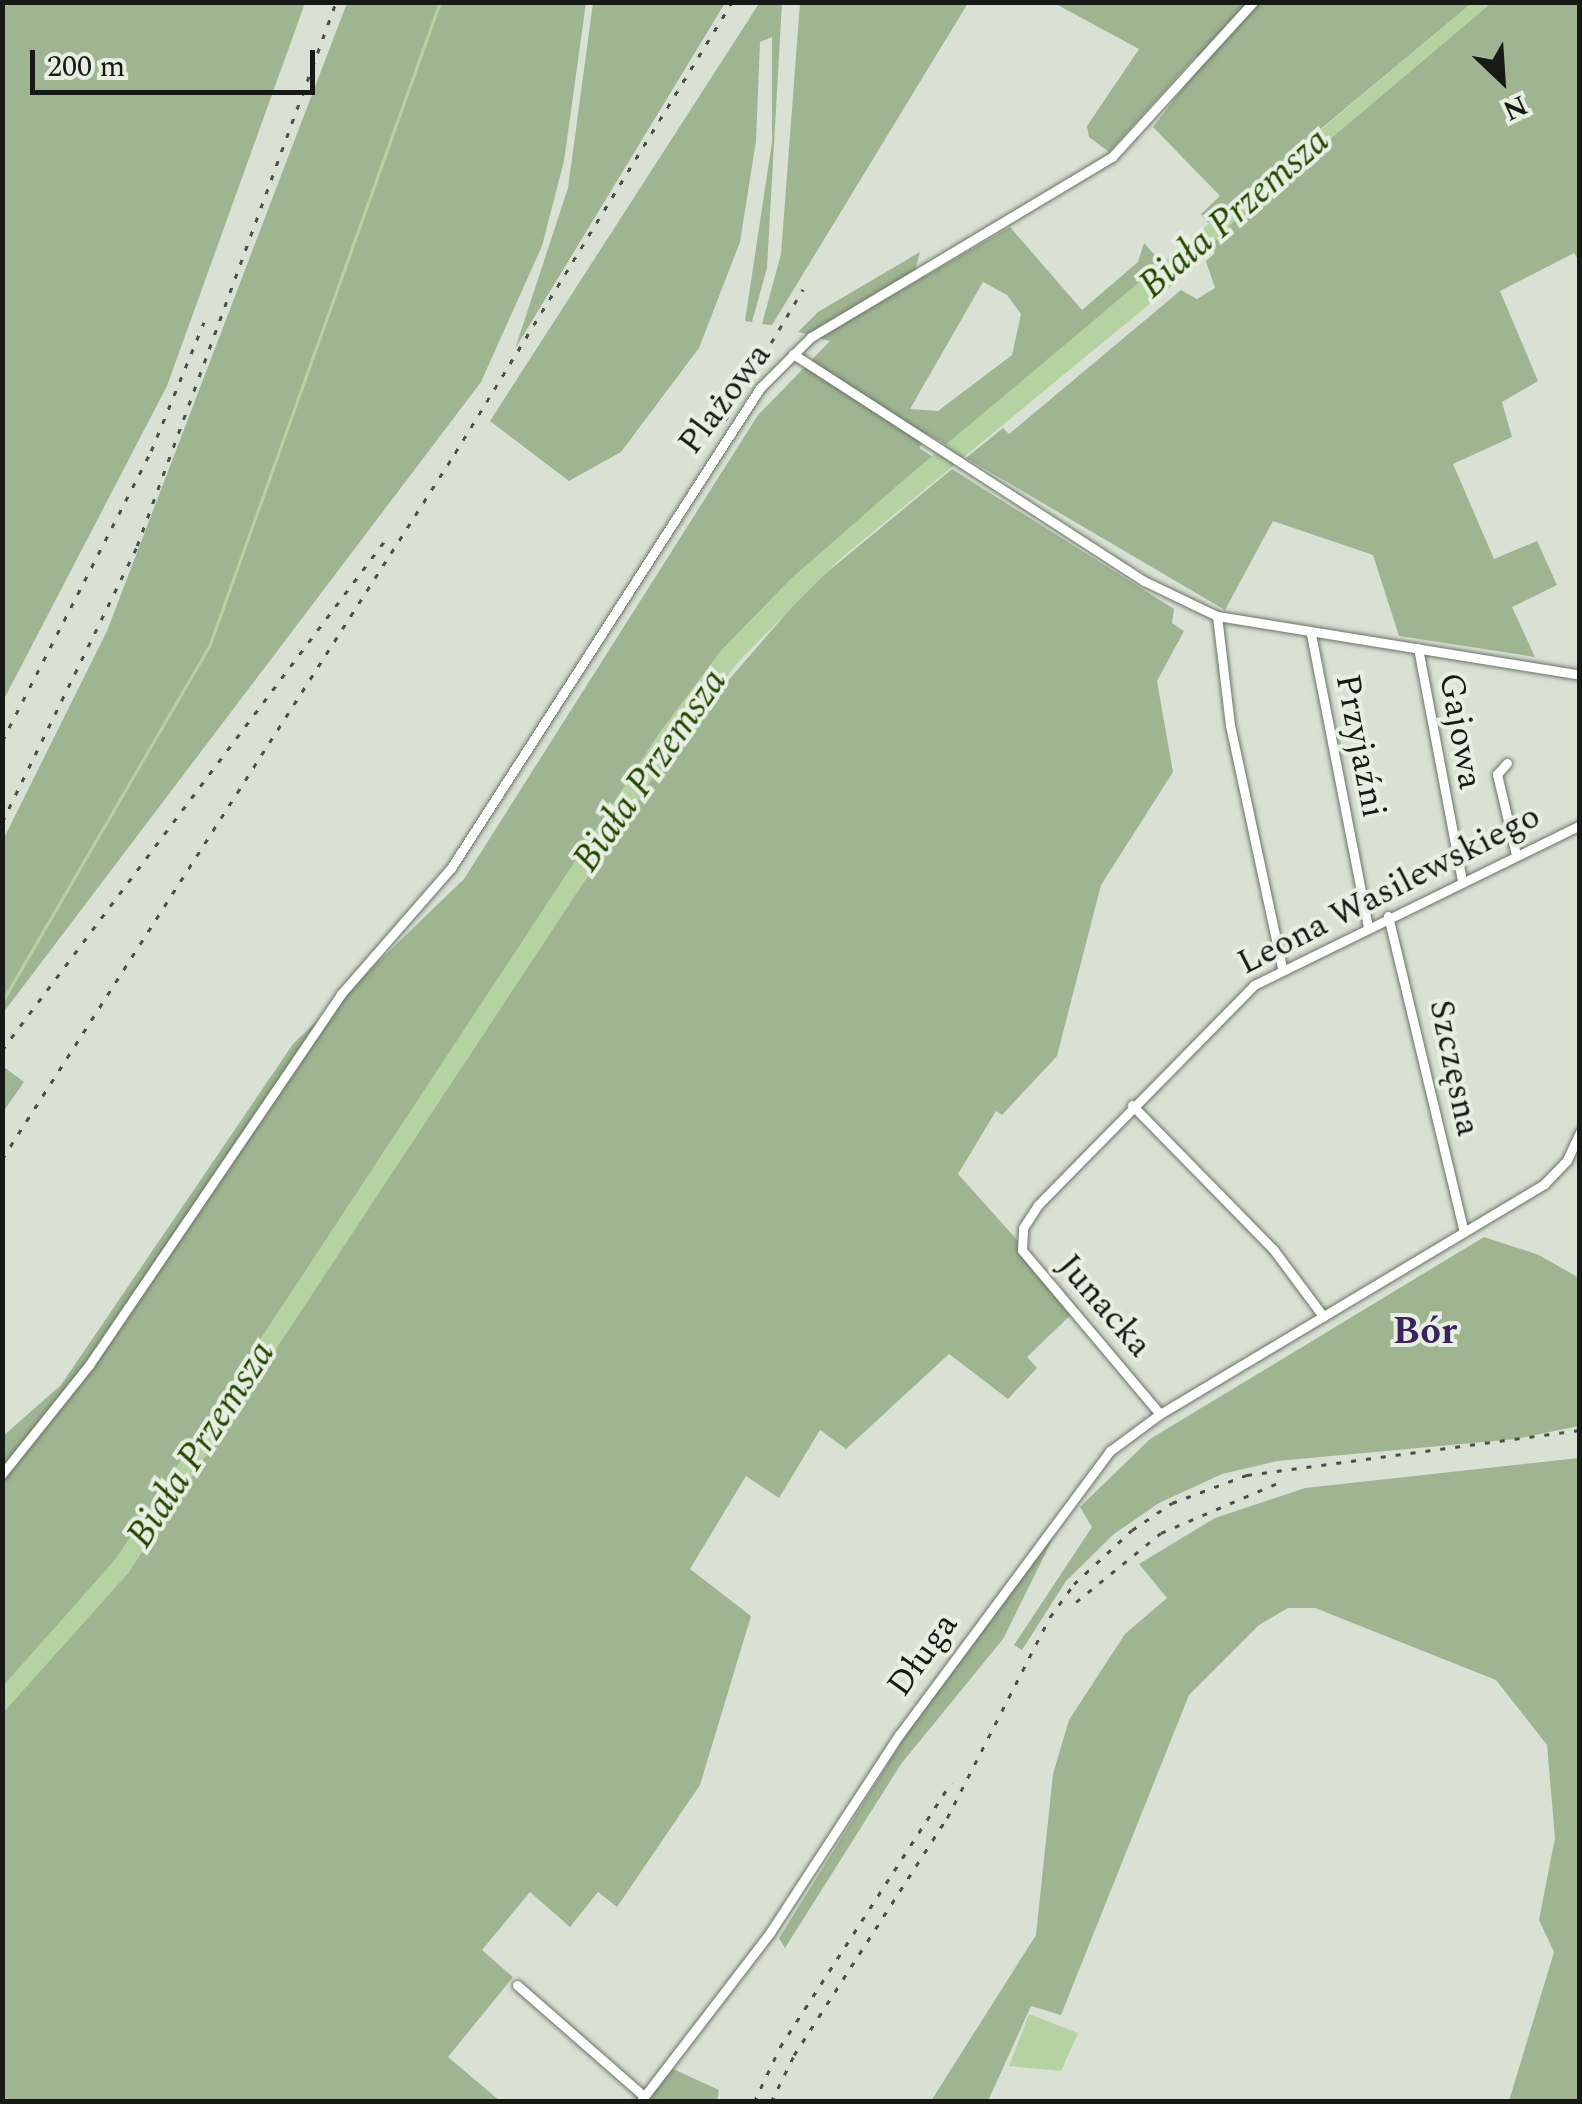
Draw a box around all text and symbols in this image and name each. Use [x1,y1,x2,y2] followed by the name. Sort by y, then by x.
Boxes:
[35,30,320,92] scale bar
[1452,30,1552,130] north arrow
[47,44,125,90] text: 200 m
[1495,83,1534,132] text: N
[1131,119,1339,309] water label: Biała Przemsza
[670,335,780,463] street label: Plażowa
[564,661,738,881] water label: Biała Przemsza
[1429,670,1491,792] street label: Gajowa
[1326,671,1394,821] street label: Przyjaźni
[1231,795,1547,985] street label: Leona Wasilewskiego
[1419,996,1489,1140] street label: Szczęsna
[1048,1246,1160,1366] street label: Junacka
[1393,1310,1457,1356] district label: Bór
[118,1333,286,1557] water label: Biała Przemsza
[879,1605,967,1705] street label: Długa

